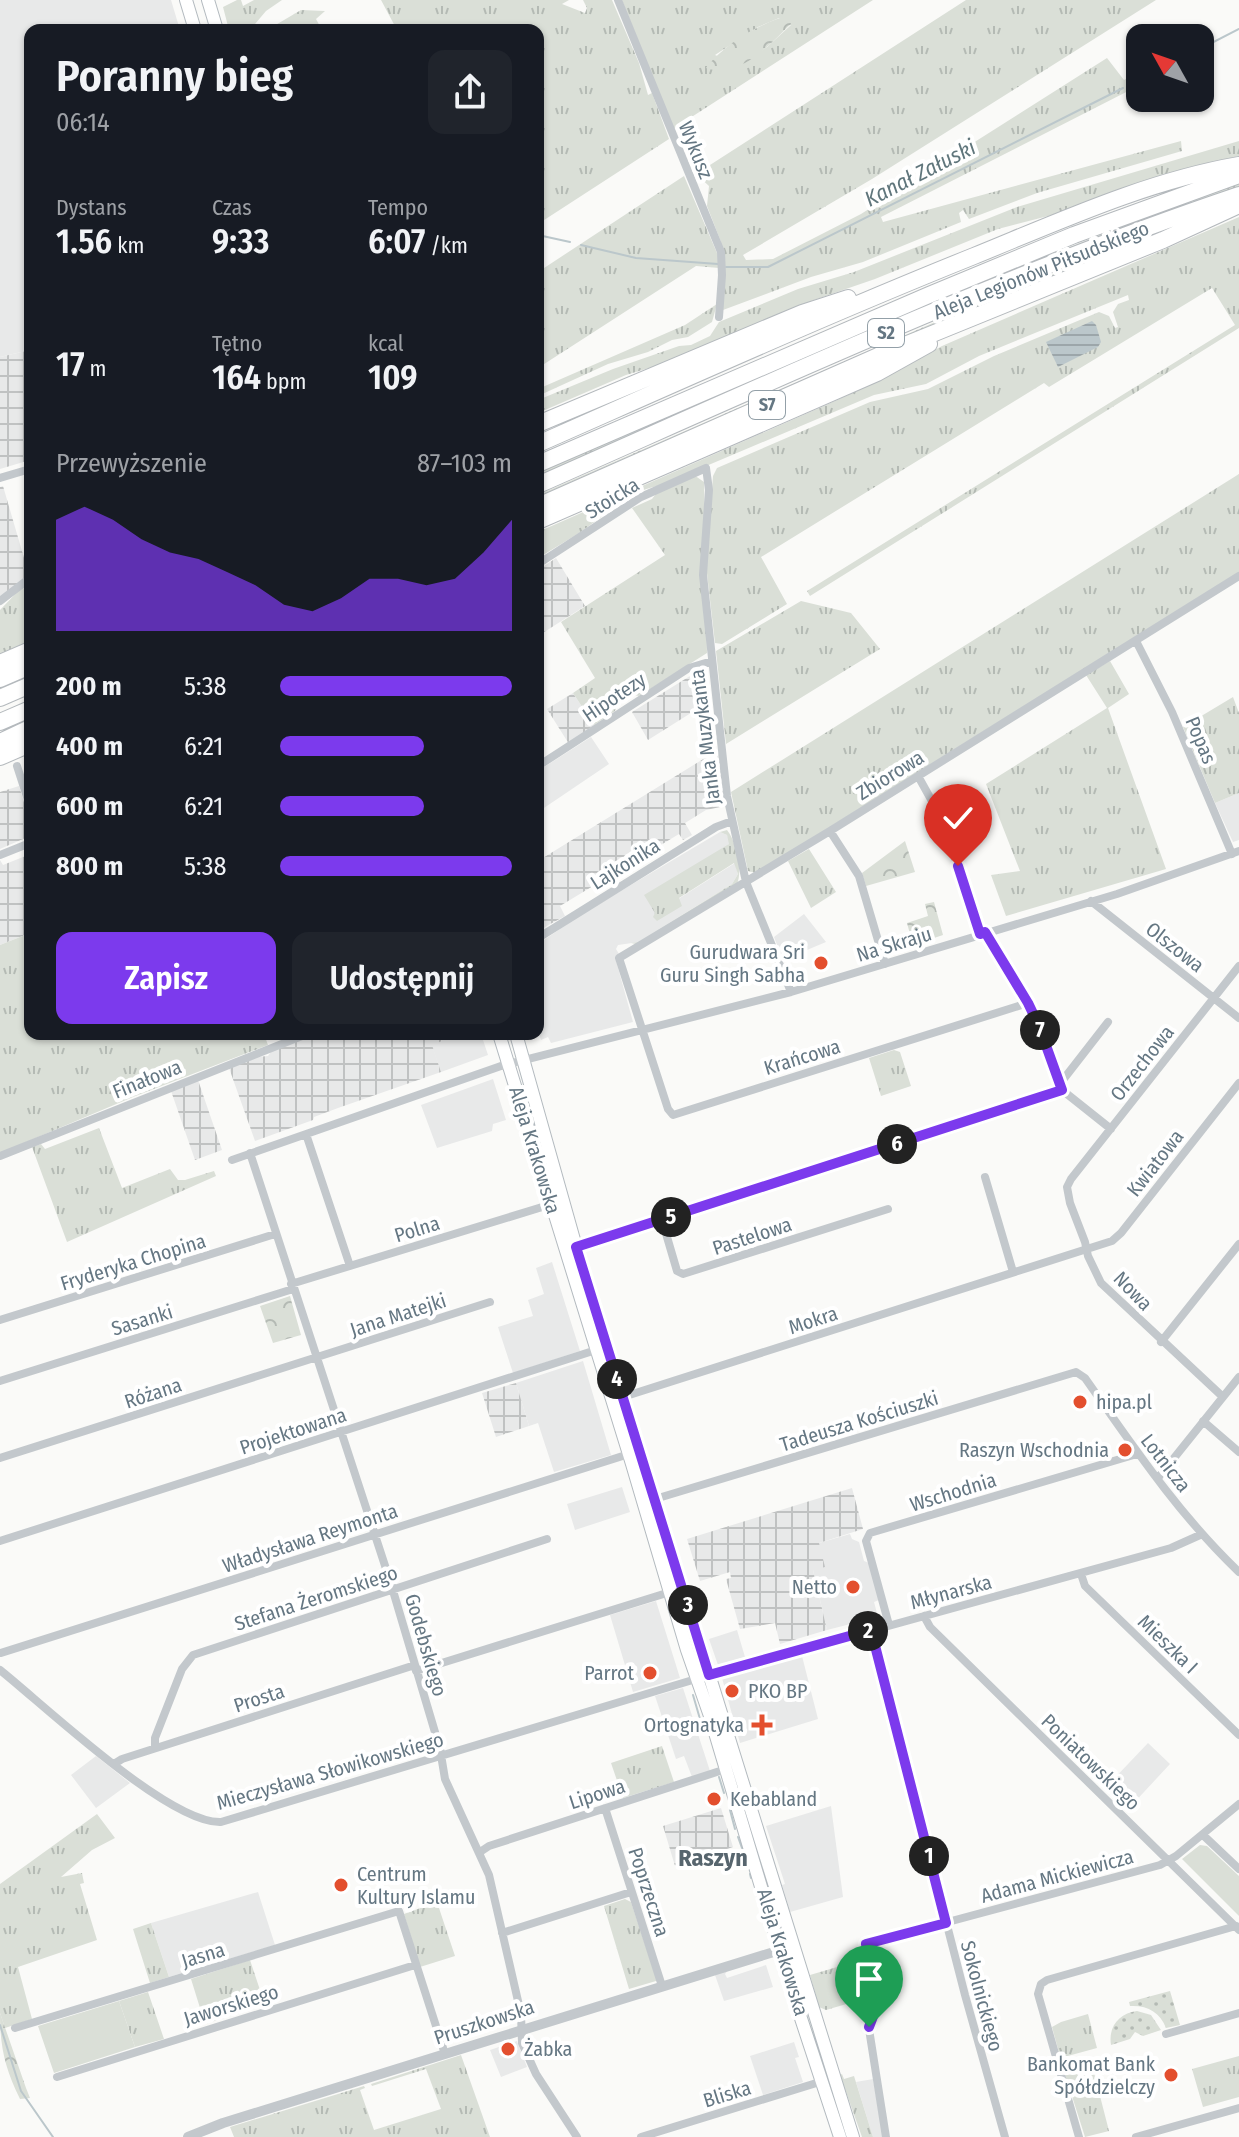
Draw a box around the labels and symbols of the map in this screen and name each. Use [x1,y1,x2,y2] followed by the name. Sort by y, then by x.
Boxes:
[1126,24,1214,112] north arrow
[674,118,718,182] street label: Wykusz
[860,133,980,213] water label: Kanał Załuski
[930,216,1152,324] street label: Aleja Legionów Piłsudskiego
[868,319,904,347] road number: S2
[749,391,785,419] road number: S7
[581,472,643,524] street label: Stoicka
[578,667,650,727] street label: Hipotezy
[685,668,725,806] street label: Janka Muzykanta
[1180,713,1222,767] street label: Popas
[852,745,928,805] street label: Zbiorowa
[924,784,992,866] pin
[586,833,664,895] street label: Lajkonika
[1141,917,1209,977] street label: Olszowa
[854,921,934,967] street label: Na Skraju
[660,940,805,987] place label: Gurudwara Sri Guru Singh Sabha
[812,954,830,972] marker: Gurudwara Sri Guru Singh Sabha
[1020,1010,1060,1050] pin: 7
[1105,1020,1179,1106] street label: Orzechowa
[761,1034,843,1080] street label: Krańcowa
[109,1054,185,1104] street label: Finałowa
[504,1083,566,1217] street label: Aleja Krakowska
[877,1124,917,1164] pin: 6
[1122,1125,1188,1201] street label: Kwiatowa
[651,1197,691,1237] pin: 5
[391,1211,443,1247] street label: Polna
[709,1212,795,1260] street label: Pastelowa
[57,1228,209,1296] street label: Fryderyka Chopina
[1109,1266,1157,1316] street label: Nowa
[347,1288,449,1342] street label: Jana Matejki
[109,1299,175,1341] street label: Sasanki
[785,1301,841,1339] street label: Mokra
[597,1359,637,1399] pin: 4
[121,1373,185,1413] street label: Różana
[777,1386,941,1456] street label: Tadeusza Kościuszki
[1096,1390,1152,1414] place label: hipa.pl
[1071,1393,1089,1411] marker: hipa.pl
[237,1402,349,1460] street label: Projektowana
[1136,1429,1196,1497] street label: Lotnicza
[959,1438,1109,1462] place label: Raszyn Wschodnia
[1116,1441,1134,1459] marker: Raszyn Wschodnia
[907,1468,999,1516] street label: Wschodnia
[219,1498,401,1578] street label: Władysława Reymonta
[231,1560,401,1636] street label: Stefana Żeromskiego
[908,1570,994,1614] street label: Młynarska
[792,1575,837,1599] place label: Netto
[844,1578,862,1596] marker: Netto
[668,1585,708,1625] pin: 3
[400,1591,452,1699] street label: Godebskiego
[1133,1610,1203,1678] street label: Mieszka I
[848,1611,888,1651] pin: 2
[584,1661,634,1685] place label: Parrot
[641,1664,659,1682] marker: Parrot
[231,1679,287,1717] street label: Prosta
[748,1679,807,1703] place label: PKO BP
[723,1682,741,1700] marker: PKO BP
[1037,1709,1145,1815] street label: Poniatowskiego
[644,1713,744,1737] place label: Ortognatyka
[751,1714,773,1736] marker: Ortognatyka
[214,1727,446,1815] street label: Mieczysława Słowikowskiego
[566,1774,628,1814] street label: Lipowa
[730,1787,817,1811] place label: Kebabland
[705,1790,723,1808] marker: Kebabland
[909,1836,949,1876] pin: 1
[623,1844,675,1940] street label: Poprzeczna
[678,1844,748,1872] district label: Raszyn
[978,1844,1136,1908] street label: Adama Mickiewicza
[357,1862,475,1909] place label: Centrum Kultury Islamu
[332,1876,350,1894] marker: Centrum Kultury Islamu
[752,1885,814,2019] street label: Aleja Krakowska
[178,1937,228,1973] street label: Jasna
[956,1938,1008,2054] street label: Sokolnickiego
[835,1945,903,2027] pin
[181,1979,281,2031] street label: Jaworskiego
[431,1995,537,2049] street label: Pruszkowska
[524,2037,572,2061] place label: Żabka
[499,2040,517,2058] marker: Żabka
[1027,2052,1156,2099] place label: Bankomat Bank Spółdzielczy
[1162,2066,1180,2084] marker: Bankomat Bank Spółdzielczy
[700,2075,754,2113] street label: Bliska

